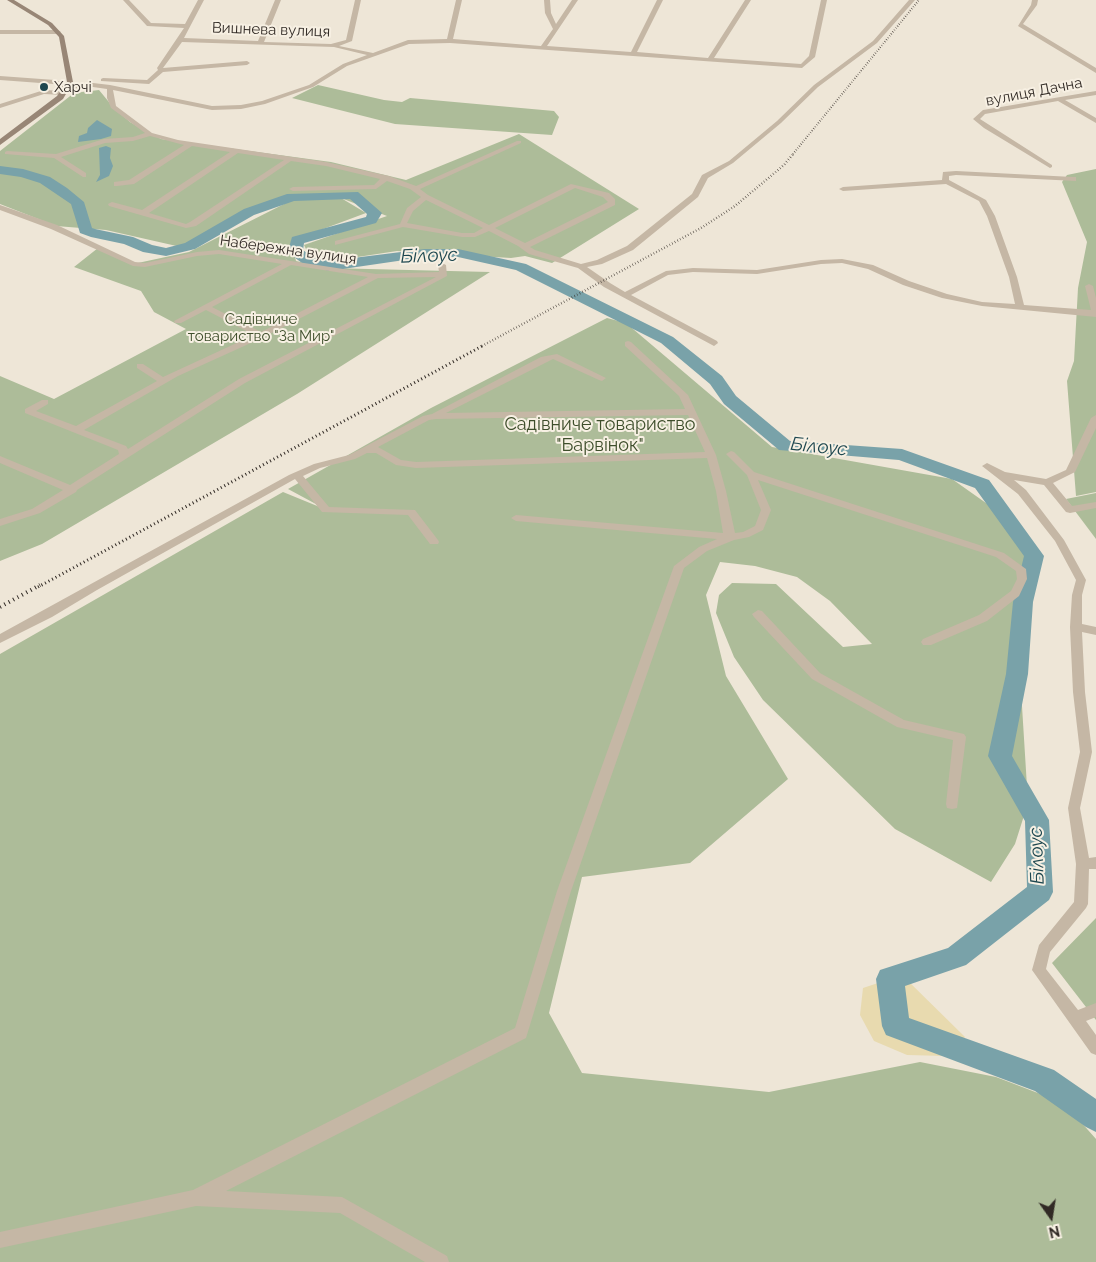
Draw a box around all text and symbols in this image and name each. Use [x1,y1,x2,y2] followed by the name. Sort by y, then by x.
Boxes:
[211,19,331,41] street label: Вишнева вулиця
[984,74,1084,110] street label: вулиця Дачна
[54,78,92,96] place label: Харчі
[38,81,50,93] marker: Харчі
[219,231,357,269] street label: Набережна вулиця
[400,244,458,268] water label: Білоус
[188,310,334,345] park label: Садівниче товариство "За Мир"
[504,414,696,456] park label: Садівниче товариство "Барвінок"
[789,433,849,461] water label: Білоус
[1025,827,1049,885] water label: Білоус
[1026,1192,1076,1242] north arrow
[1047,1223,1061,1241] text: N

